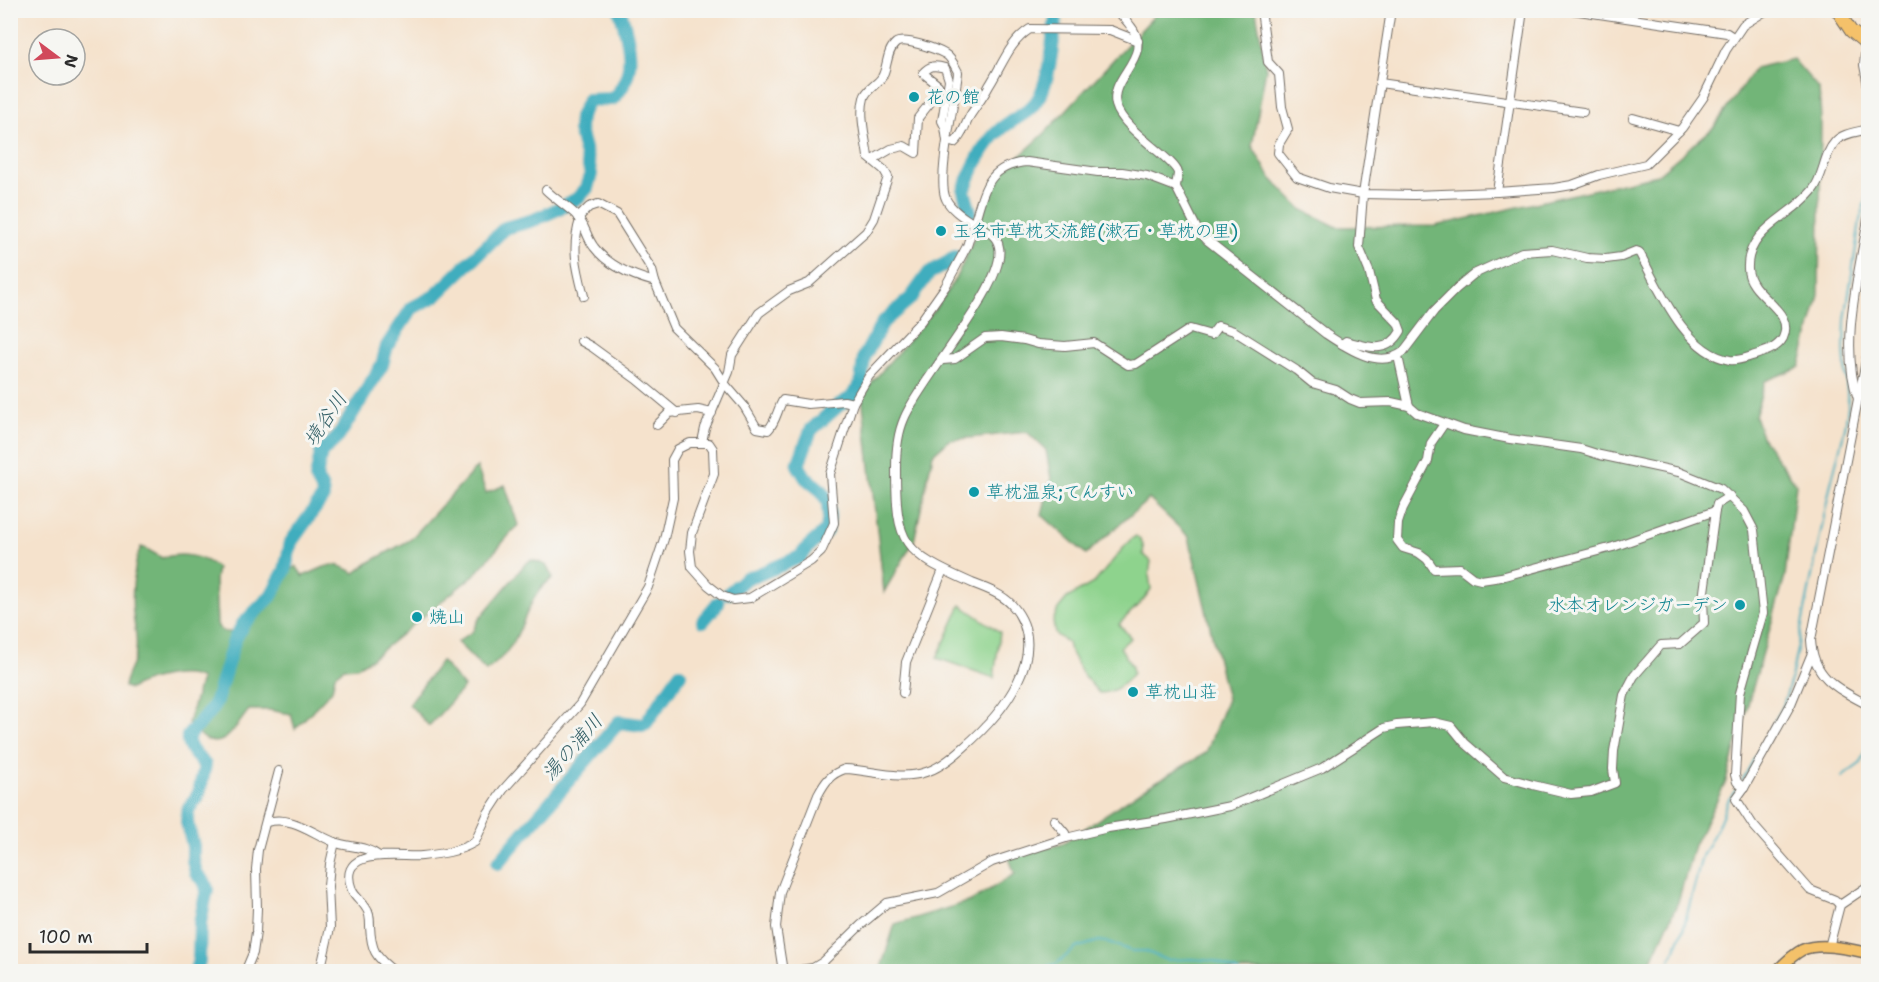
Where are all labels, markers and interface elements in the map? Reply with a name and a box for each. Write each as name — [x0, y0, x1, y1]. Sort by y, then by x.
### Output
north arrow — [27, 27, 87, 87]
text: N — [59, 52, 83, 70]
place label: 花の館 — [926, 85, 980, 109]
marker: 花の館 — [907, 90, 921, 104]
place label: 玉名市草枕交流館(漱石・草枕の里) — [953, 219, 1238, 243]
marker: 玉名市草枕交流館(漱石・草枕の里) — [934, 224, 948, 238]
water label: 境谷川 — [297, 387, 353, 451]
place label: 草枕温泉;てんすい — [986, 480, 1134, 504]
marker: 草枕温泉;てんすい — [967, 485, 981, 499]
place label: 水本オレンジガーデン — [1548, 593, 1728, 617]
marker: 水本オレンジガーデン — [1733, 598, 1747, 612]
place label: 焼山 — [429, 605, 465, 629]
marker: 焼山 — [410, 610, 424, 624]
place label: 草枕山荘 — [1145, 680, 1217, 704]
marker: 草枕山荘 — [1126, 685, 1140, 699]
water label: 湯の浦川 — [536, 708, 608, 786]
scale bar — [30, 916, 147, 954]
text: 100 m — [39, 925, 93, 949]

